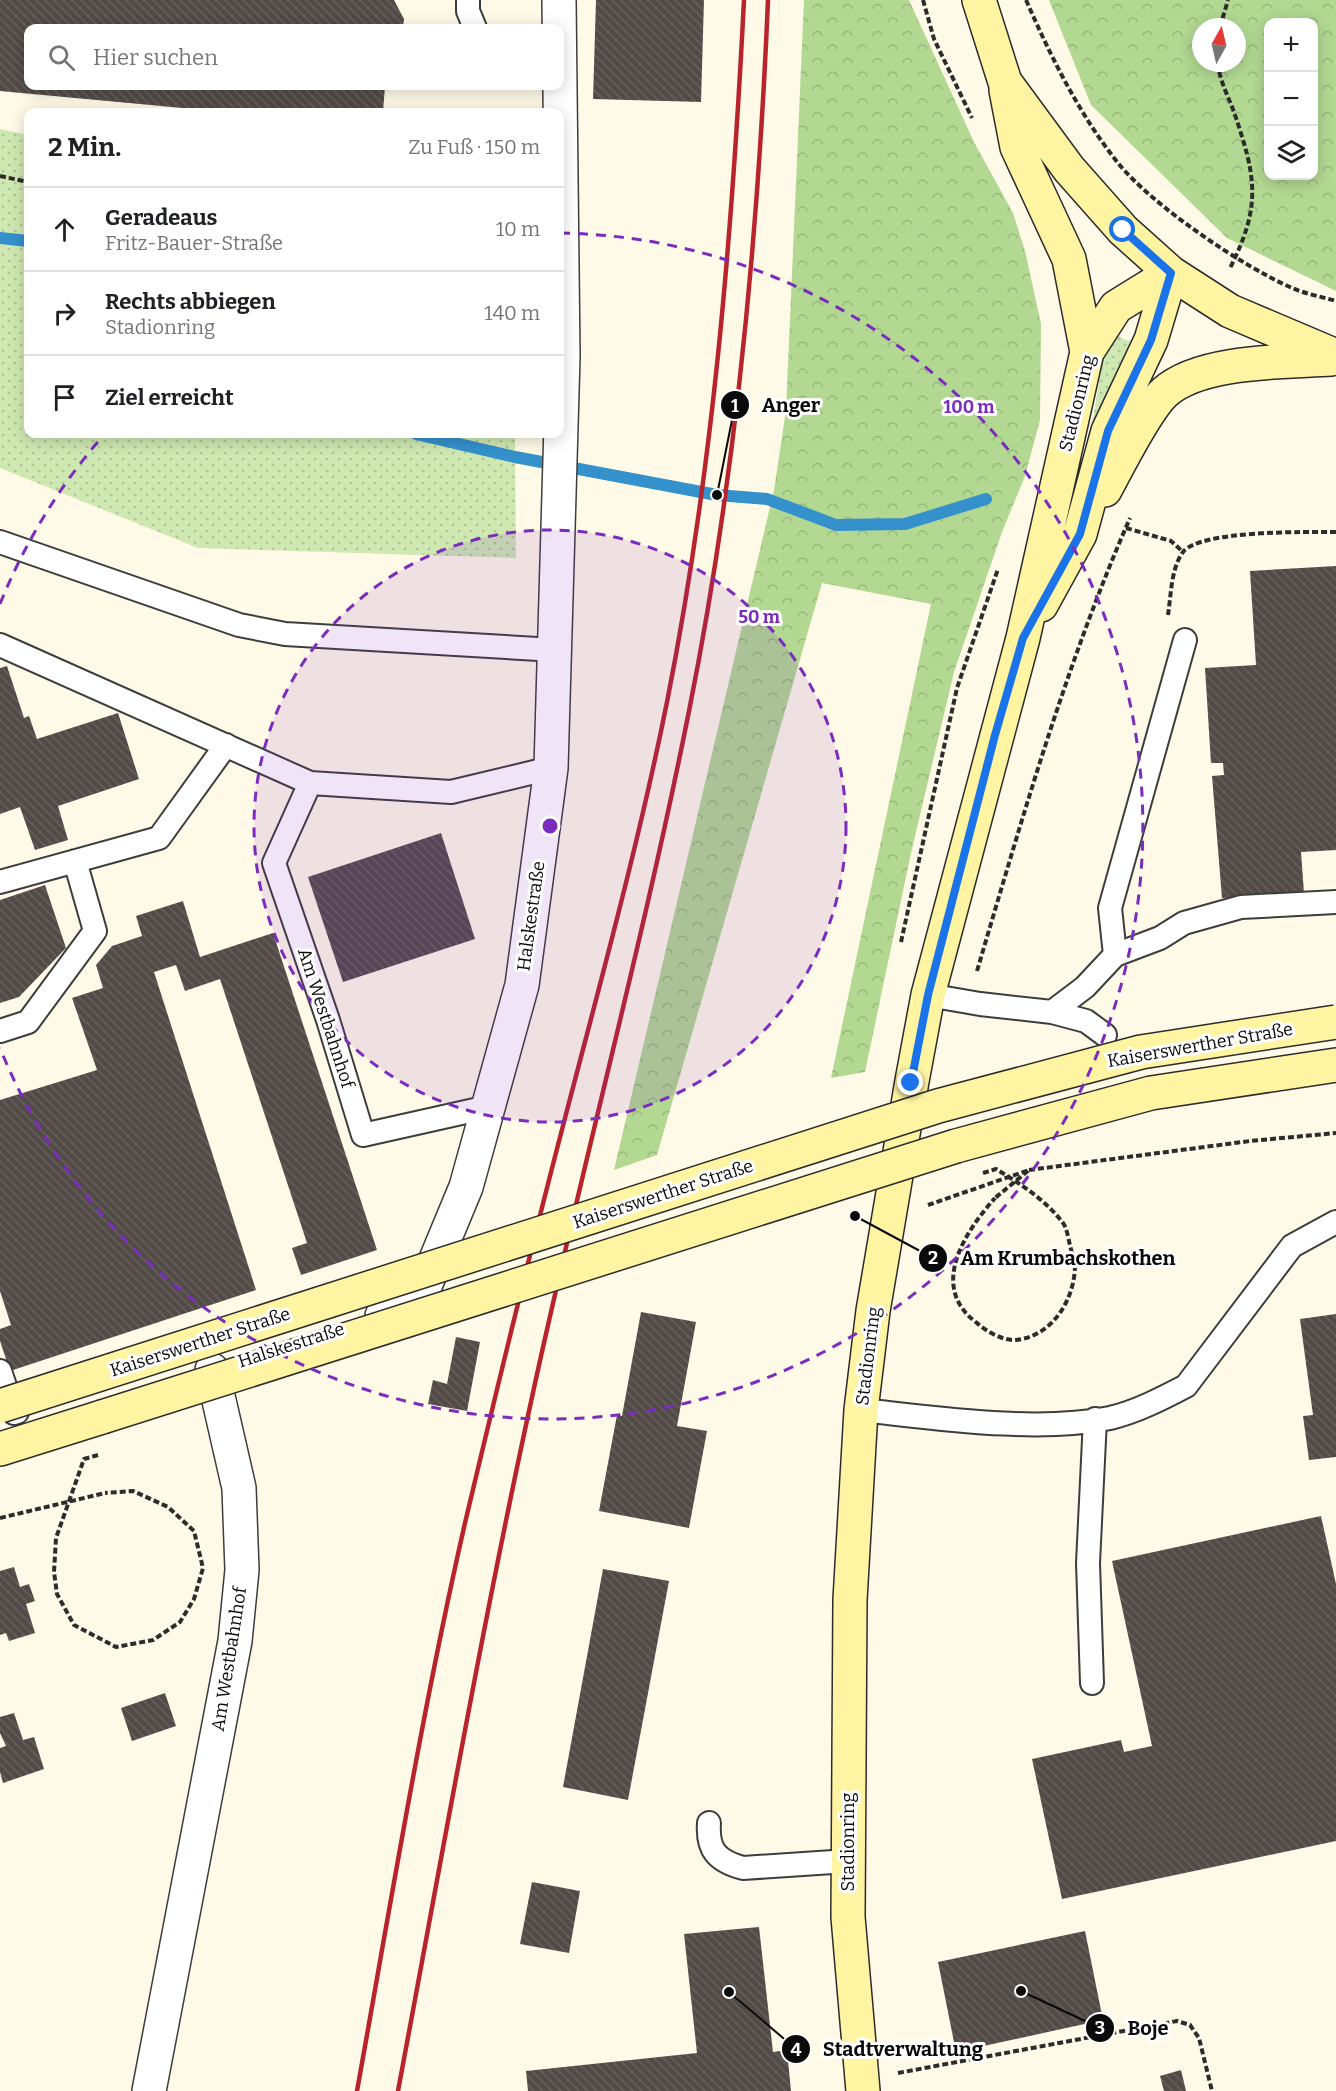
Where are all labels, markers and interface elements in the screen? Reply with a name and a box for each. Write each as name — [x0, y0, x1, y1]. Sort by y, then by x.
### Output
north arrow — [1192, 18, 1246, 72]
map controls — [1264, 18, 1318, 180]
button: + — [1264, 18, 1318, 72]
search box — [24, 24, 564, 90]
icon: search — [45, 41, 78, 74]
text: Hier suchen — [93, 44, 218, 71]
button: − — [1264, 72, 1318, 126]
button: layers — [1264, 126, 1318, 180]
text: 2 Min. — [48, 132, 121, 163]
text: Zu Fuß · 150 m — [408, 135, 540, 159]
text: Geradeaus — [105, 204, 217, 231]
icon: ahead — [48, 213, 81, 246]
route start — [1109, 216, 1135, 242]
text: 10 m — [496, 217, 540, 241]
text: Fritz-Bauer-Straße — [105, 231, 283, 255]
text: Rechts abbiegen — [105, 288, 276, 315]
icon: right — [48, 297, 81, 330]
text: 140 m — [484, 301, 540, 325]
text: Stadionring — [105, 315, 215, 339]
street label: Stadionring — [1054, 352, 1100, 454]
icon: arrive — [48, 381, 81, 414]
text: Ziel erreicht — [105, 384, 234, 411]
callout: Anger — [720, 386, 833, 424]
text: Anger — [762, 393, 821, 417]
text: 1 — [731, 395, 739, 417]
text: 100 m — [943, 396, 995, 418]
text: 50 m — [738, 606, 780, 628]
centre of rings — [540, 816, 560, 836]
street label: Halskestraße — [512, 860, 550, 972]
street label: Am Westbahnhof — [293, 945, 360, 1092]
street label: Kaiserswerther Straße — [1105, 1018, 1295, 1072]
route end — [897, 1069, 923, 1095]
street label: Kaiserswerther Straße — [570, 1154, 756, 1234]
callout: Am Krumbachskothen — [918, 1239, 1187, 1277]
text: Am Krumbachskothen — [961, 1246, 1176, 1270]
text: 2 — [928, 1247, 938, 1269]
street label: Kaiserswerther Straße — [107, 1302, 293, 1382]
street label: Stadionring — [851, 1305, 885, 1407]
street label: Halskestraße — [235, 1317, 347, 1373]
street label: Am Westbahnhof — [207, 1584, 252, 1733]
street label: Stadionring — [837, 1792, 859, 1892]
callout: Boje — [1085, 2009, 1181, 2047]
text: Boje — [1127, 2016, 1169, 2040]
text: 3 — [1095, 2017, 1105, 2039]
callout: Stadtverwaltung — [781, 2030, 996, 2068]
text: Stadtverwaltung — [823, 2037, 984, 2061]
text: 4 — [791, 2039, 802, 2061]

